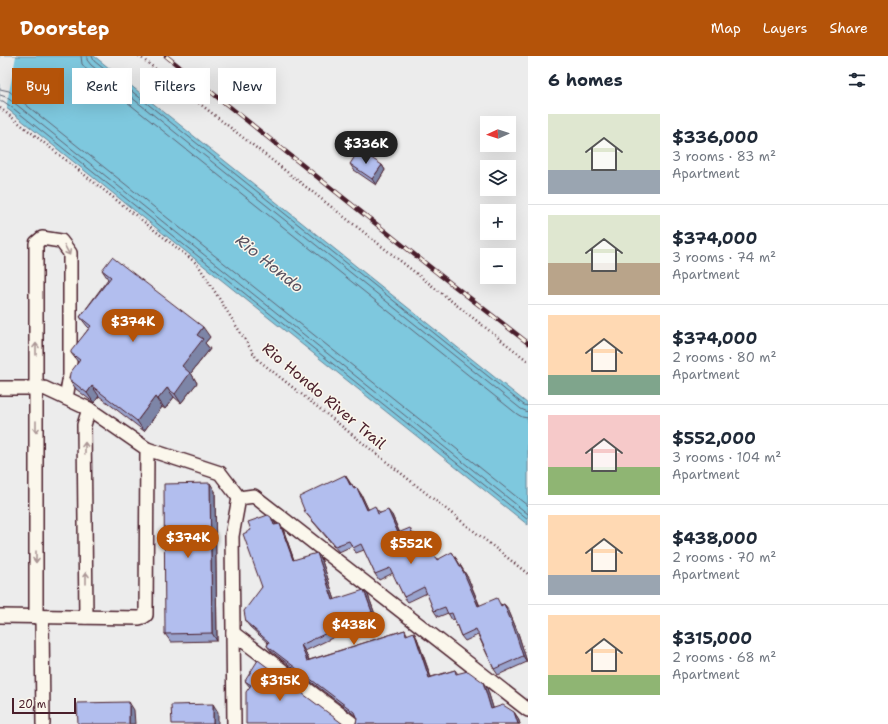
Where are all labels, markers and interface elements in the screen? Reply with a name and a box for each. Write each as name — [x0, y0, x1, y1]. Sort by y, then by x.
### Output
text: Doorstep — [20, 16, 109, 41]
text: Map — [711, 19, 741, 37]
text: Layers — [763, 19, 807, 37]
text: Share — [829, 19, 868, 37]
chip: Buy — [12, 68, 64, 104]
chip: Rent — [72, 68, 132, 104]
chip: Filters — [140, 68, 210, 104]
chip: New — [218, 68, 276, 104]
text: 6 homes — [548, 69, 623, 91]
icon: filters — [846, 69, 868, 91]
north arrow — [480, 116, 516, 152]
map controls — [480, 116, 516, 284]
text: $336,000 — [672, 126, 758, 148]
icon: home — [580, 130, 628, 178]
pin: $336K — [338, 131, 394, 165]
text: $336K — [344, 135, 388, 152]
text: 3 rooms · 83 m² — [672, 148, 776, 165]
button: layers — [480, 160, 516, 196]
text: Apartment — [672, 165, 740, 182]
button: + — [480, 204, 516, 240]
text: $374,000 — [672, 227, 757, 249]
water label: Rio Hondo — [231, 230, 308, 297]
icon: home — [580, 231, 628, 279]
one-way arrow — [64, 244, 71, 256]
button: − — [480, 248, 516, 284]
text: 3 rooms · 74 m² — [672, 249, 776, 266]
text: Apartment — [672, 266, 740, 283]
pin: $374K — [105, 309, 161, 343]
text: $374K — [111, 313, 155, 330]
text: $374,000 — [672, 327, 757, 349]
icon: home — [580, 331, 628, 379]
street label: Rio Hondo River Trail — [258, 338, 390, 454]
one-way arrow — [32, 343, 40, 356]
text: 2 rooms · 80 m² — [672, 349, 776, 366]
text: Apartment — [672, 366, 740, 383]
one-way arrow — [32, 420, 40, 433]
text: $552,000 — [672, 427, 756, 449]
icon: home — [580, 431, 628, 479]
one-way arrow — [81, 442, 89, 455]
text: 3 rooms · 104 m² — [672, 449, 781, 466]
text: Apartment — [672, 466, 740, 483]
pin: $374K — [160, 525, 216, 559]
text: $438,000 — [672, 527, 758, 549]
text: $374K — [166, 529, 210, 546]
pin: $552K — [383, 531, 439, 565]
icon: home — [580, 531, 628, 579]
text: $552K — [390, 535, 432, 552]
text: 2 rooms · 70 m² — [672, 549, 776, 566]
one-way arrow — [32, 550, 40, 563]
text: Apartment — [672, 566, 740, 583]
one-way arrow — [82, 572, 90, 585]
pin: $438K — [326, 612, 382, 646]
text: $438K — [332, 616, 376, 633]
text: $315,000 — [672, 627, 752, 649]
icon: home — [580, 631, 628, 679]
text: 2 rooms · 68 m² — [672, 649, 776, 666]
text: Apartment — [672, 666, 740, 683]
pin: $315K — [252, 668, 308, 702]
text: $315K — [260, 672, 300, 689]
scale bar — [12, 696, 76, 715]
text: 20 m — [18, 697, 46, 712]

